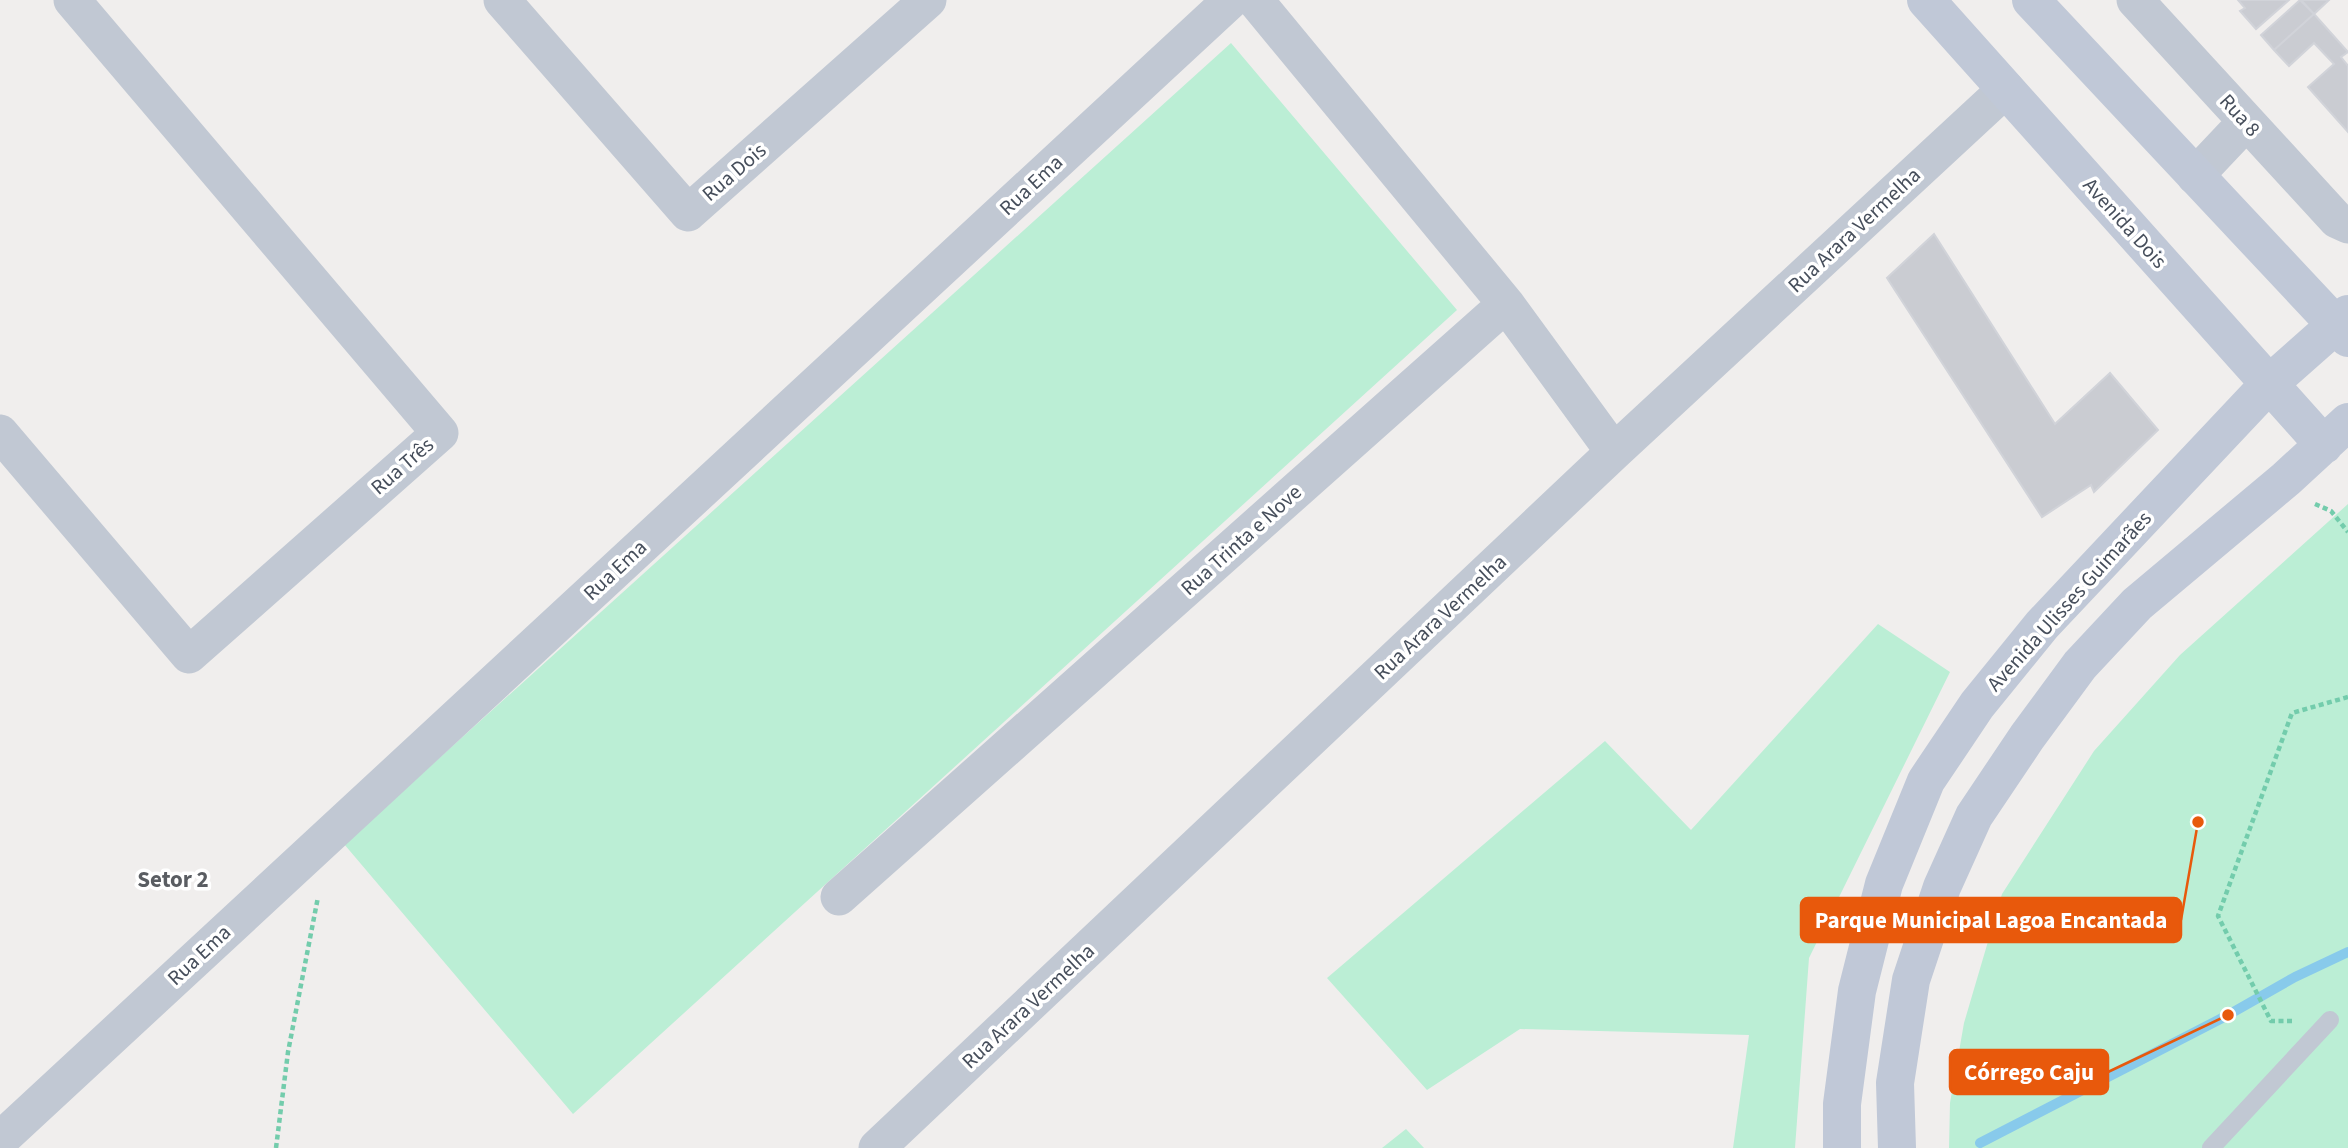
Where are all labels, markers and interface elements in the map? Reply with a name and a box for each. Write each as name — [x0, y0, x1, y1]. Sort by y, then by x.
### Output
street label: Rua 8 — [2213, 87, 2267, 143]
street label: Rua Dois — [695, 135, 773, 208]
street label: Rua Ema — [993, 148, 1069, 222]
street label: Rua Arara Vermelha — [1781, 160, 1927, 300]
street label: Avenida Dois — [2076, 171, 2174, 275]
street label: Rua Três — [364, 430, 440, 502]
street label: Rua Trinta e Nove — [1174, 478, 1308, 602]
street label: Avenida Ulisses Guimarães — [1980, 504, 2158, 698]
street label: Rua Ema — [577, 533, 653, 607]
street label: Rua Arara Vermelha — [1367, 547, 1513, 687]
district label: Setor 2 — [137, 863, 209, 896]
callout: Parque Municipal Lagoa Encantada — [1801, 898, 2181, 942]
text: Parque Municipal Lagoa Encantada — [1815, 904, 2167, 937]
street label: Rua Ema — [161, 918, 237, 992]
street label: Rua Arara Vermelha — [955, 936, 1101, 1076]
callout: Córrego Caju — [1950, 1050, 2108, 1094]
text: Córrego Caju — [1964, 1056, 2094, 1089]

